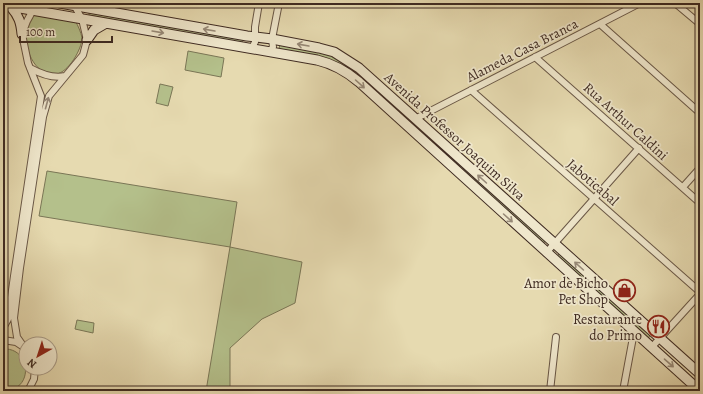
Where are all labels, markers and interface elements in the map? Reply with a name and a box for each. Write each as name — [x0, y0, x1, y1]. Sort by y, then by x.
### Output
street label: Alameda Casa Branca — [462, 14, 582, 87]
scale bar — [20, 18, 112, 44]
text: 100 m — [26, 24, 55, 40]
one-way arrow — [203, 25, 216, 33]
one-way arrow — [151, 28, 164, 36]
one-way arrow — [297, 41, 310, 49]
street label: Avenida Professor Joaquim Silva — [379, 67, 529, 205]
street label: Rua Arthur Caldini — [579, 78, 672, 165]
one-way arrow — [355, 79, 365, 88]
one-way arrow — [44, 97, 51, 110]
street label: Jaboticabal — [563, 155, 623, 210]
one-way arrow — [477, 175, 487, 184]
one-way arrow — [503, 214, 513, 223]
one-way arrow — [574, 261, 584, 271]
place label: Amor de Bicho Pet Shop — [523, 274, 608, 309]
shop icon: Amor de Bicho Pet Shop — [611, 278, 637, 304]
place label: Restaurante do Primo — [573, 310, 642, 345]
restaurant icon: Restaurante do Primo — [645, 314, 671, 340]
north arrow — [18, 336, 58, 376]
text: N — [24, 355, 40, 372]
one-way arrow — [663, 358, 673, 367]

